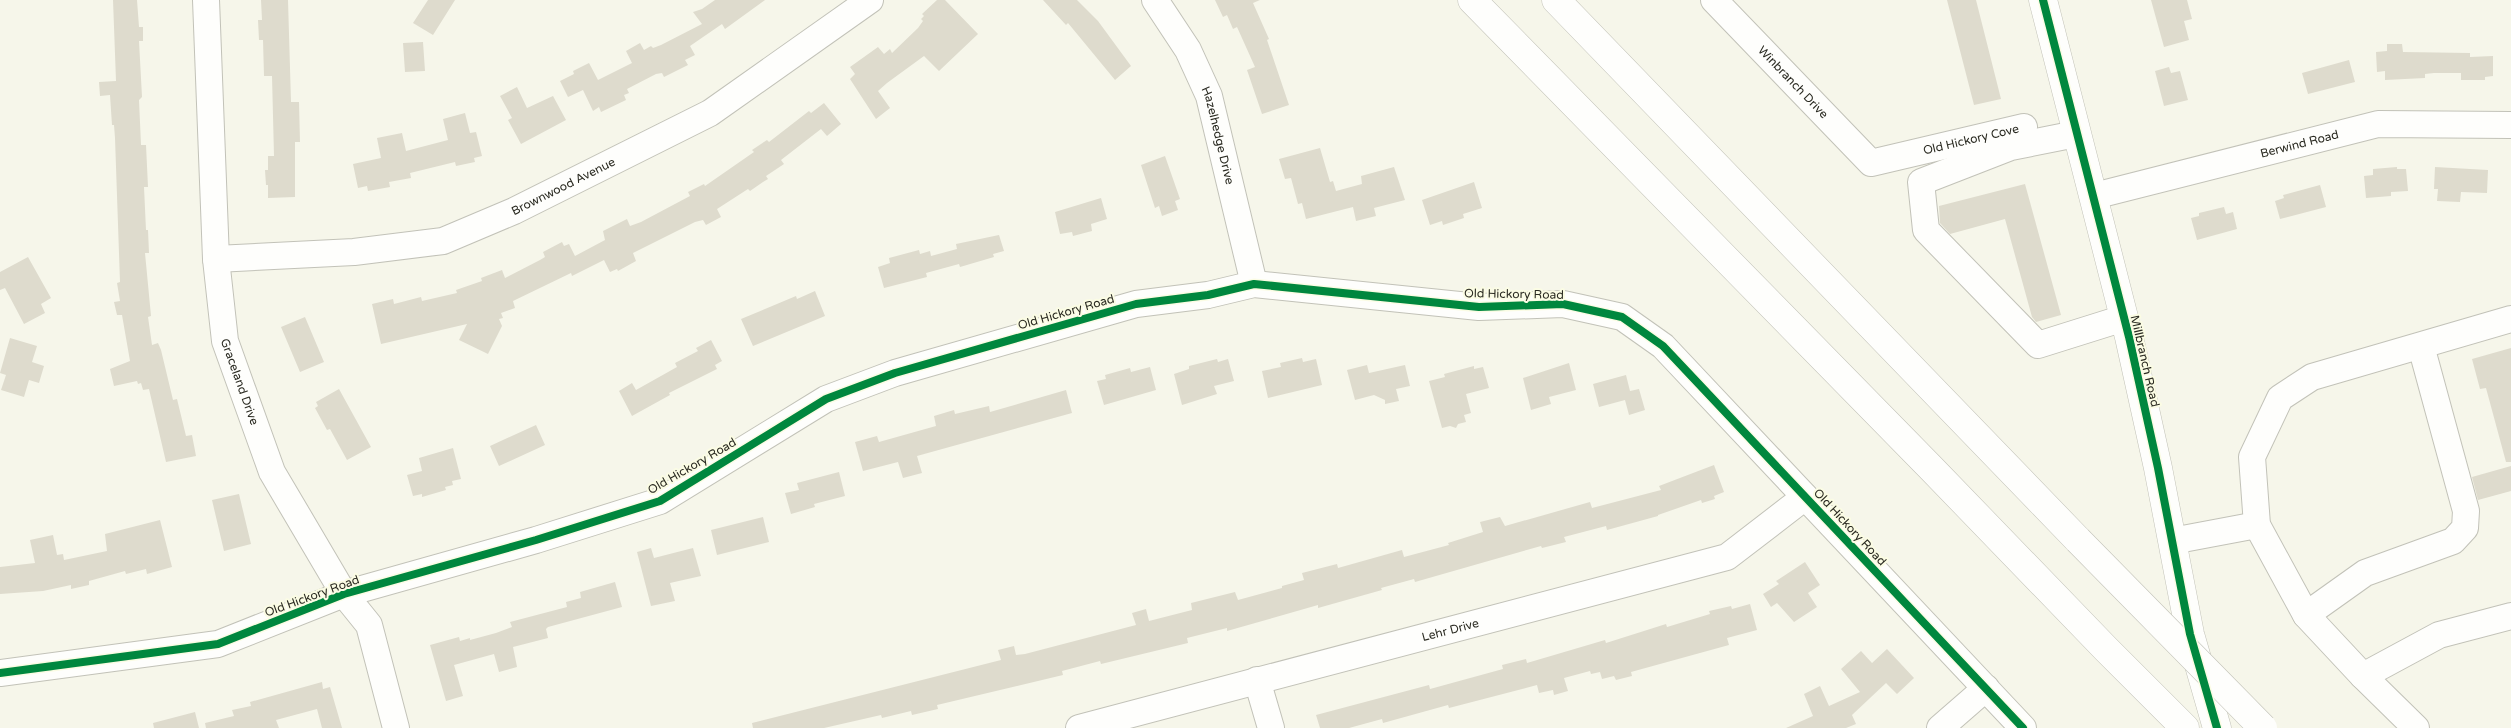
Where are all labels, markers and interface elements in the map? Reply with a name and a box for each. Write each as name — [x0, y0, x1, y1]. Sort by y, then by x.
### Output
street label: Winbranch Drive — [1755, 43, 1831, 121]
street label: Hazelhedge Drive — [1199, 84, 1237, 186]
street label: Old Hickory Cove — [1922, 121, 2020, 158]
street label: Berwind Road — [2259, 127, 2340, 161]
street label: Brownwood Avenue — [509, 154, 618, 218]
street label: Old Hickory Road — [1464, 286, 1564, 302]
street label: Old Hickory Road — [1016, 292, 1116, 332]
street label: Millbranch Road — [2128, 314, 2162, 408]
street label: Graceland Drive — [218, 337, 262, 427]
street label: Old Hickory Road — [645, 435, 739, 497]
street label: Old Hickory Road — [1811, 486, 1889, 568]
street label: Old Hickory Road — [263, 572, 361, 620]
street label: Lehr Drive — [1420, 616, 1480, 644]

